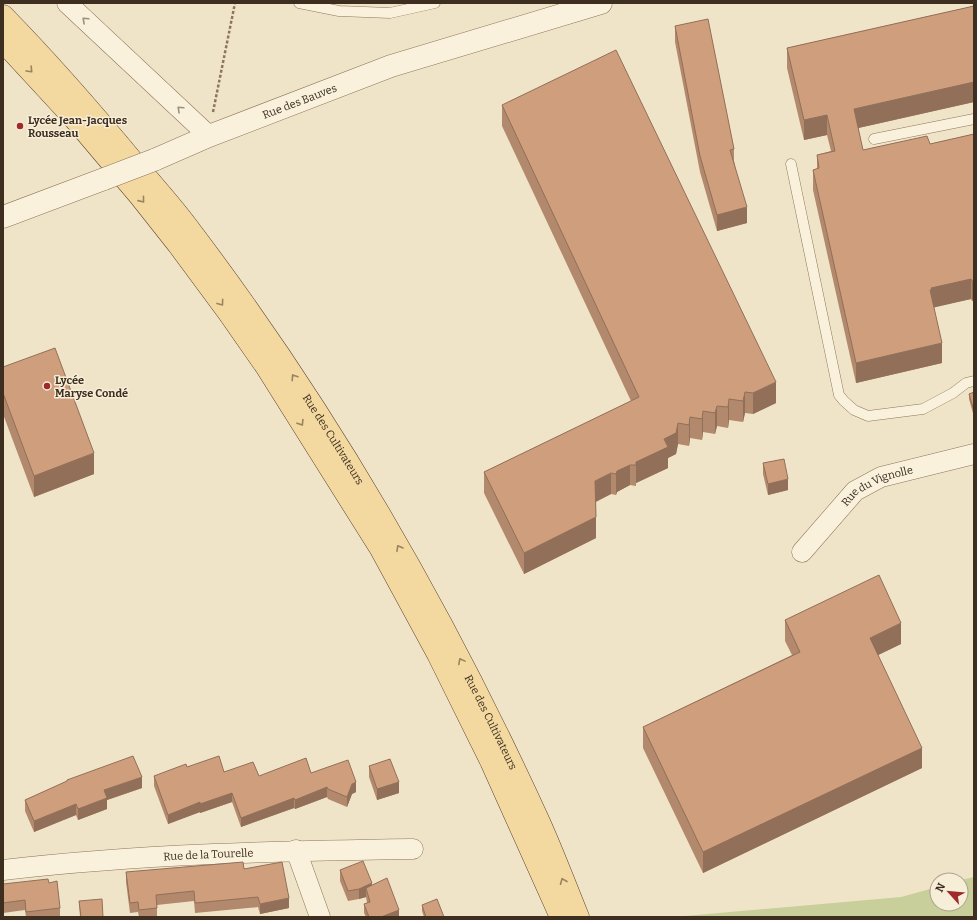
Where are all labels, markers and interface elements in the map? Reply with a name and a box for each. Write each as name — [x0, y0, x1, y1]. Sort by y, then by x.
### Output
one-way arrow — [82, 18, 90, 25]
one-way arrow — [25, 65, 32, 73]
street label: Rue des Bauves — [261, 81, 339, 122]
one-way arrow — [177, 106, 185, 114]
place label: Lycée Jean-Jacques Rousseau — [28, 114, 128, 140]
marker: Lycée Jean-Jacques Rousseau — [15, 121, 25, 131]
one-way arrow — [138, 195, 145, 202]
one-way arrow — [217, 298, 224, 305]
place label: Lycée Maryse Condé — [55, 374, 128, 400]
one-way arrow — [291, 374, 298, 381]
marker: Lycée Maryse Condé — [42, 381, 52, 391]
street label: Rue des Cultivateurs — [300, 392, 366, 487]
one-way arrow — [297, 418, 304, 425]
street label: Rue du Vignolle — [839, 463, 914, 509]
one-way arrow — [396, 545, 403, 552]
one-way arrow — [459, 658, 466, 666]
street label: Rue des Cultivateurs — [462, 673, 520, 772]
street label: Rue de la Tourelle — [163, 846, 254, 863]
north arrow — [929, 872, 969, 912]
one-way arrow — [560, 877, 568, 885]
text: N — [933, 881, 948, 894]

